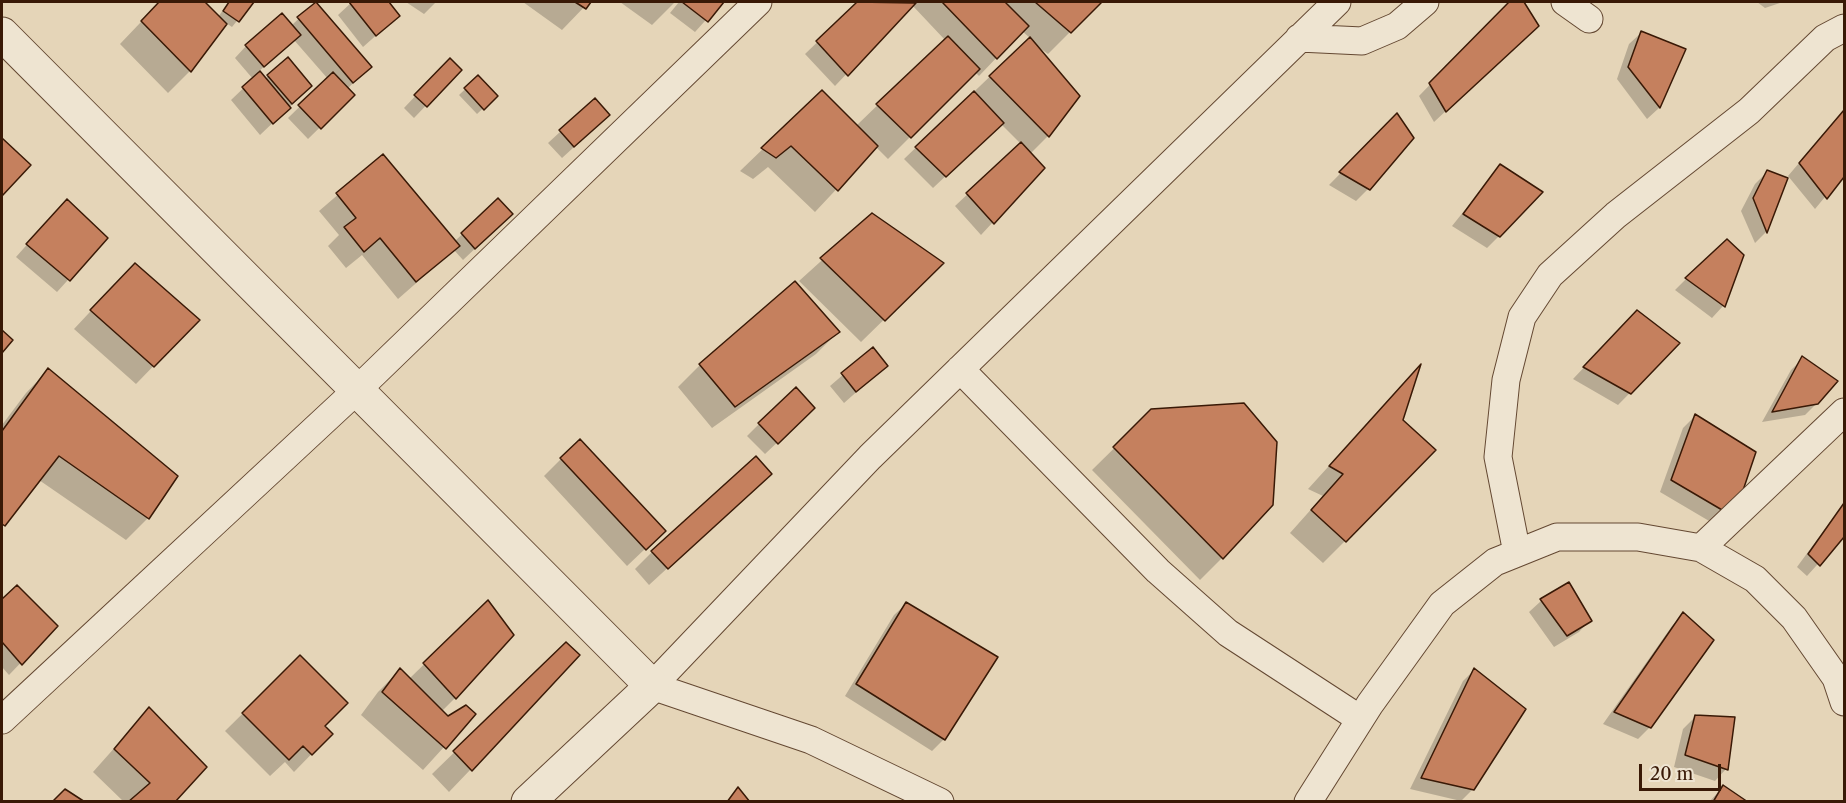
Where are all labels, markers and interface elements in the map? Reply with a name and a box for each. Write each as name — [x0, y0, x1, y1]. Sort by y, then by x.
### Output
scale bar — [1642, 752, 1724, 790]
text: 20 m — [1650, 763, 1693, 785]

